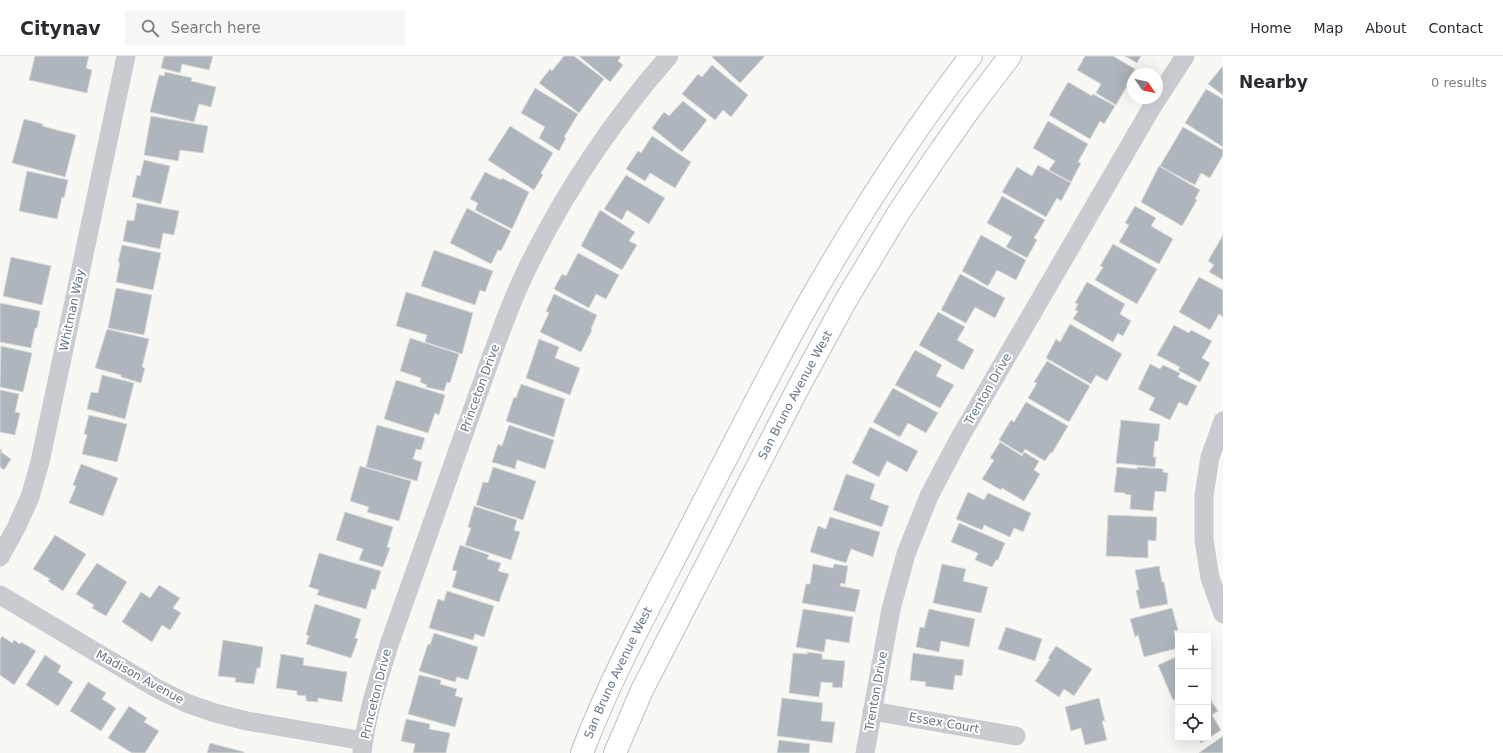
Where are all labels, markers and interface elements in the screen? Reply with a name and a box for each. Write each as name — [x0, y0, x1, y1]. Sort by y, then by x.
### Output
search box — [125, 10, 405, 46]
text: Citynav — [20, 17, 101, 39]
icon: search — [139, 17, 161, 39]
text: Search here — [171, 19, 261, 37]
text: Home — [1250, 20, 1292, 36]
text: Map — [1314, 20, 1343, 36]
text: About — [1365, 20, 1407, 36]
text: Contact — [1429, 20, 1483, 36]
north arrow — [1127, 68, 1163, 104]
text: Nearby — [1239, 72, 1308, 92]
text: 0 results — [1431, 75, 1487, 90]
street label: Whitman Way — [56, 268, 88, 352]
street label: San Bruno Avenue West — [755, 328, 835, 462]
street label: Princeton Drive — [458, 342, 502, 434]
street label: Trenton Drive — [961, 351, 1014, 428]
street label: San Bruno Avenue West — [581, 604, 655, 741]
map controls — [1175, 633, 1211, 741]
button: + — [1175, 633, 1211, 669]
street label: Madison Avenue — [94, 647, 186, 707]
street label: Princeton Drive — [358, 648, 394, 740]
street label: Trenton Drive — [862, 650, 890, 733]
button: − — [1175, 669, 1211, 705]
button: locate — [1175, 705, 1211, 741]
street label: Essex Court — [908, 710, 981, 736]

